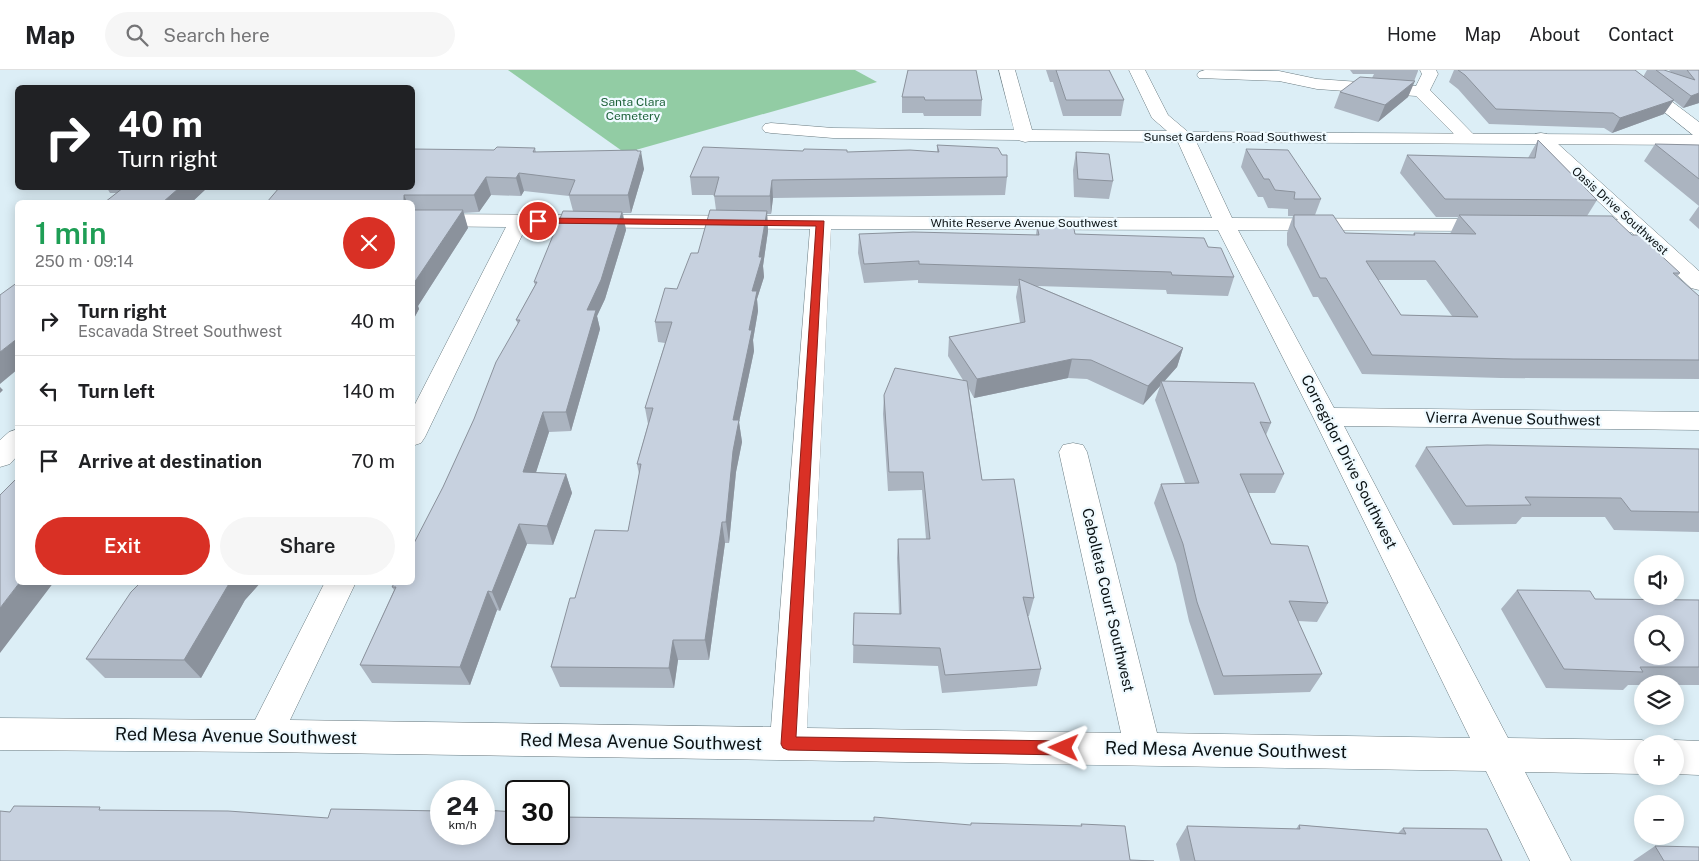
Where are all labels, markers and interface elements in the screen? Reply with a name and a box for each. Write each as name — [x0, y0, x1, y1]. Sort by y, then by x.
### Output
search box — [105, 12, 455, 57]
text: Map — [25, 21, 75, 49]
icon: search — [123, 21, 151, 49]
text: Search here — [163, 24, 270, 46]
text: Home — [1387, 24, 1437, 45]
text: Map — [1465, 24, 1501, 45]
text: About — [1529, 24, 1580, 45]
text: Contact — [1608, 24, 1674, 45]
park label: Santa Clara Cemetery — [600, 95, 666, 123]
text: 40 m — [118, 104, 203, 145]
icon: right — [35, 105, 100, 170]
street label: Sunset Gardens Road Southwest — [1143, 130, 1327, 144]
text: Turn right — [118, 146, 218, 172]
street label: Oasis Drive Southwest — [1569, 164, 1671, 258]
pin — [517, 200, 559, 242]
icon: arrive — [524, 207, 552, 235]
text: 1 min — [35, 215, 106, 251]
street label: White Reserve Avenue Southwest — [930, 216, 1118, 230]
button: close — [343, 217, 395, 269]
text: 250 m · 09:14 — [35, 252, 134, 271]
text: Turn right — [78, 300, 167, 322]
icon: right — [35, 307, 63, 335]
text: 40 m — [350, 310, 395, 332]
text: Escavada Street Southwest — [78, 322, 282, 341]
street label: Corregidor Drive Southwest — [1298, 372, 1401, 552]
icon: left — [35, 377, 63, 405]
text: Turn left — [78, 380, 155, 402]
text: 140 m — [343, 380, 395, 402]
street label: Vierra Avenue Southwest — [1425, 408, 1601, 429]
icon: arrive — [35, 447, 63, 475]
text: Arrive at destination — [78, 450, 262, 472]
text: 70 m — [351, 450, 395, 472]
street label: Cebolleta Court Southwest — [1079, 506, 1138, 694]
button: Exit — [35, 517, 210, 575]
button: Share — [220, 517, 395, 575]
map controls — [1634, 555, 1684, 845]
button: sound — [1634, 555, 1684, 605]
button: search — [1634, 615, 1684, 665]
button: layers — [1634, 675, 1684, 725]
position arrow — [1037, 721, 1089, 773]
street label: Red Mesa Avenue Southwest — [115, 723, 357, 748]
street label: Red Mesa Avenue Southwest — [520, 729, 762, 754]
button: + — [1634, 735, 1684, 785]
street label: Red Mesa Avenue Southwest — [1105, 737, 1347, 762]
speed limit sign: 30 — [505, 780, 570, 845]
text: 24 — [446, 791, 479, 821]
button: − — [1634, 795, 1684, 845]
text: km/h — [448, 818, 477, 832]

